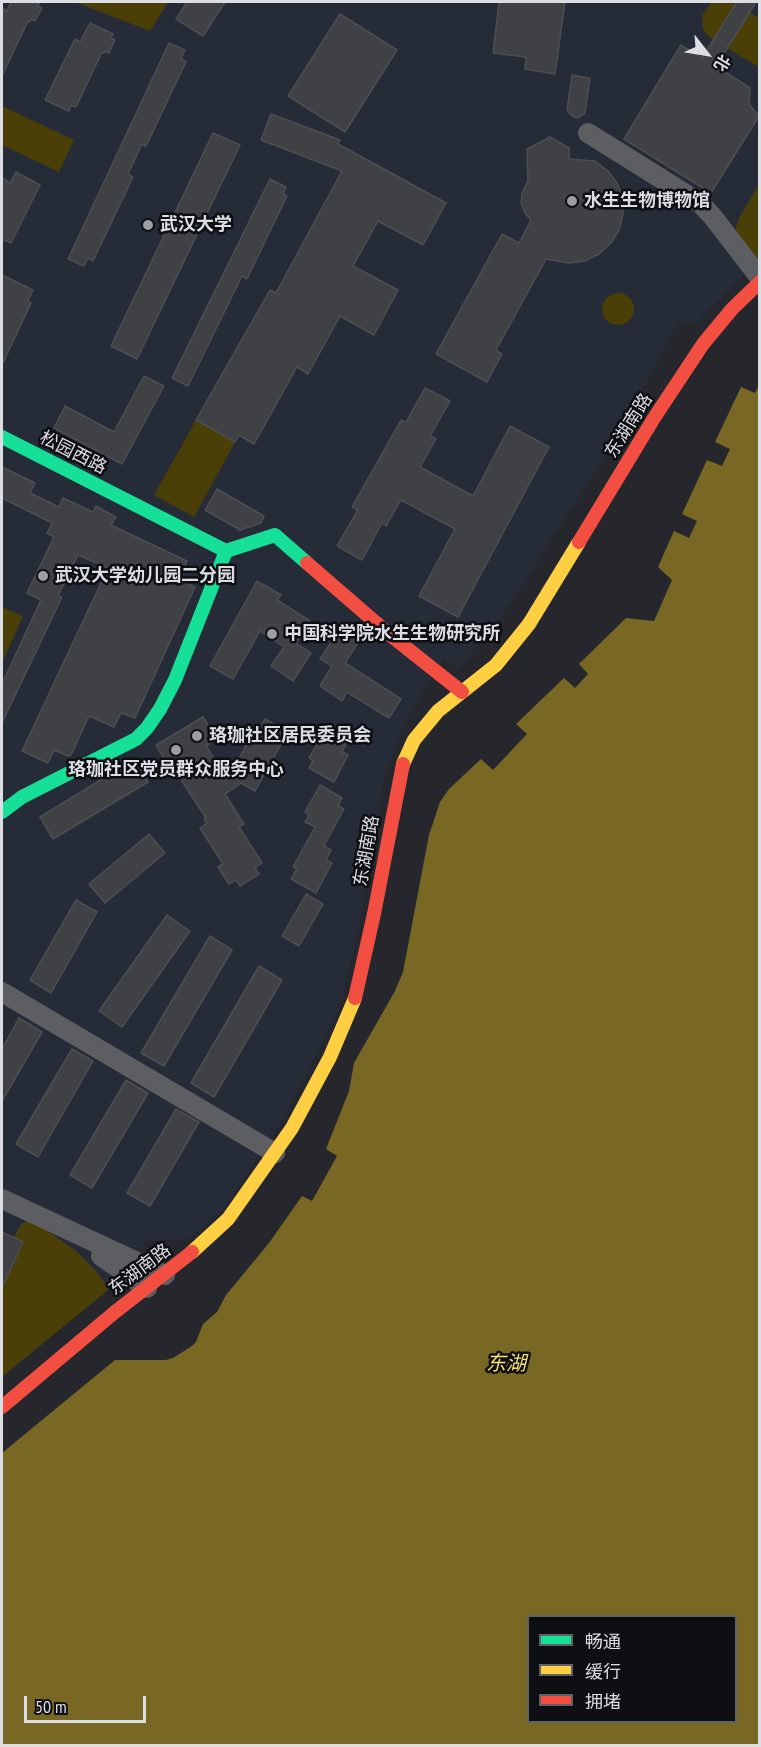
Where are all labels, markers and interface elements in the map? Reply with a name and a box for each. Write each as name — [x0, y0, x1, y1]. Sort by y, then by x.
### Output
north arrow — [677, 24, 737, 84]
text: 北 — [710, 51, 735, 75]
place label: 水生生物博物馆 — [584, 190, 710, 212]
marker: 水生生物博物馆 — [565, 194, 579, 208]
place label: 武汉大学 — [160, 214, 232, 236]
marker: 武汉大学 — [141, 218, 155, 232]
street label: 东湖南路 — [601, 390, 657, 462]
street label: 松园西路 — [36, 427, 110, 479]
place label: 武汉大学幼儿园二分园 — [55, 565, 235, 587]
marker: 武汉大学幼儿园二分园 — [36, 569, 50, 583]
place label: 中国科学院水生生物研究所 — [284, 623, 500, 645]
marker: 中国科学院水生生物研究所 — [265, 627, 279, 641]
place label: 珞珈社区居民委员会 — [209, 725, 371, 747]
marker: 珞珈社区居民委员会 — [190, 729, 204, 743]
marker: 珞珈社区党员群众服务中心 — [169, 743, 183, 757]
place label: 珞珈社区党员群众服务中心 — [68, 759, 284, 781]
street label: 东湖南路 — [350, 814, 384, 888]
street label: 东湖南路 — [105, 1240, 175, 1300]
water label: 东湖 — [486, 1352, 526, 1376]
legend — [527, 1615, 737, 1723]
text: 畅通 — [585, 1630, 621, 1653]
text: 缓行 — [585, 1660, 621, 1683]
scale bar — [27, 1684, 148, 1722]
text: 拥堵 — [585, 1690, 621, 1713]
text: 50 m — [35, 1695, 67, 1718]

